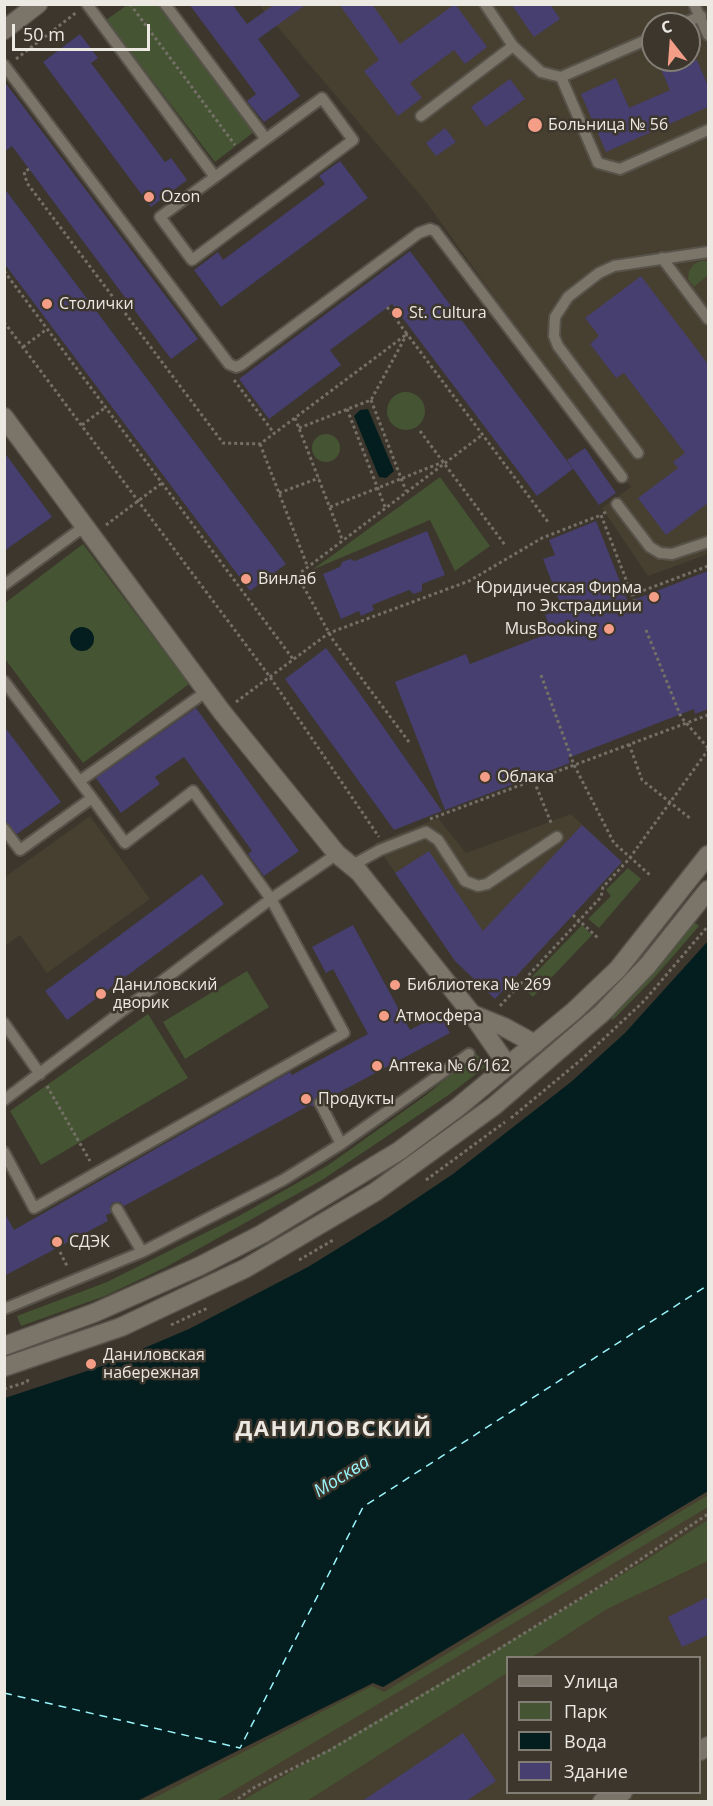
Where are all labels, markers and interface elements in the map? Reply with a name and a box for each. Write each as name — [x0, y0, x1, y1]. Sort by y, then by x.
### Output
scale bar — [15, 12, 153, 50]
north arrow — [641, 12, 701, 72]
text: С — [658, 15, 674, 39]
text: 50 m — [23, 22, 65, 46]
place label: Больница № 56 — [548, 115, 668, 135]
marker: Больница № 56 — [526, 116, 544, 134]
place label: Ozon — [161, 187, 200, 207]
marker: Ozon — [142, 190, 156, 204]
place label: Столички — [59, 294, 134, 314]
marker: Столички — [40, 297, 54, 311]
place label: St. Cultura — [409, 303, 487, 323]
marker: St. Cultura — [390, 306, 404, 320]
place label: Винлаб — [258, 569, 316, 589]
marker: Винлаб — [239, 572, 253, 586]
place label: Юридическая Фирма по Экстрадиции — [476, 578, 642, 616]
marker: Юридическая Фирма по Экстрадиции — [647, 590, 661, 604]
place label: MusBooking — [505, 619, 597, 639]
marker: MusBooking — [602, 622, 616, 636]
place label: Облака — [497, 767, 554, 787]
marker: Облака — [478, 770, 492, 784]
place label: Даниловский дворик — [113, 975, 217, 1013]
place label: Библиотека № 269 — [407, 975, 551, 995]
marker: Библиотека № 269 — [388, 978, 402, 992]
marker: Даниловский дворик — [94, 987, 108, 1001]
place label: Атмосфера — [396, 1006, 482, 1026]
marker: Атмосфера — [377, 1009, 391, 1023]
place label: Аптека № 6/162 — [389, 1056, 510, 1076]
marker: Аптека № 6/162 — [370, 1059, 384, 1073]
place label: Продукты — [318, 1089, 394, 1109]
marker: Продукты — [299, 1092, 313, 1106]
place label: СДЭК — [69, 1232, 110, 1252]
marker: СДЭК — [50, 1235, 64, 1249]
place label: Даниловская набережная — [103, 1345, 205, 1383]
marker: Даниловская набережная — [84, 1357, 98, 1371]
district label: ДАНИЛОВСКИЙ — [235, 1417, 433, 1443]
water label: Москва — [310, 1451, 374, 1503]
legend — [506, 1656, 701, 1794]
text: Улица — [564, 1669, 618, 1693]
text: Парк — [564, 1699, 607, 1723]
text: Вода — [564, 1729, 607, 1753]
text: Здание — [564, 1759, 628, 1783]

